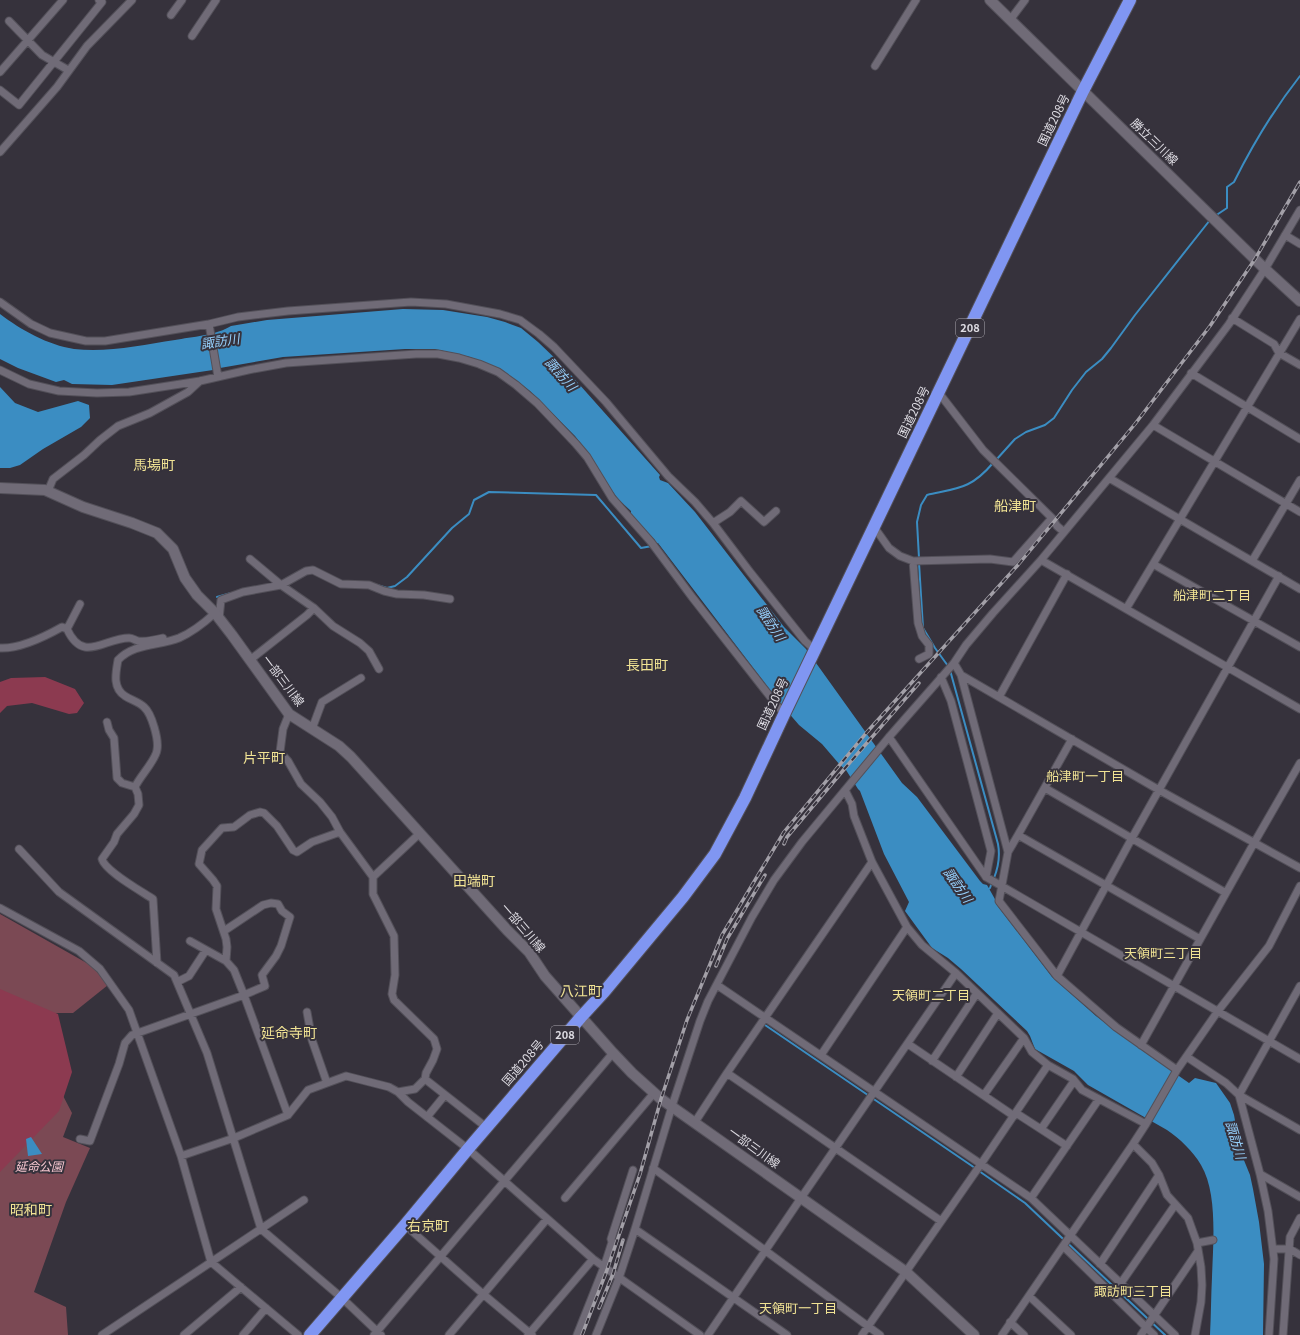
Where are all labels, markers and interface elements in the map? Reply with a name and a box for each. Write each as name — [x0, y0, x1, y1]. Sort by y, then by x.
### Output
street label: 国道208号 — [1033, 90, 1073, 148]
street label: 勝立三川線 — [1128, 114, 1183, 168]
road number: 208 — [956, 319, 984, 337]
water label: 諏訪川 — [199, 328, 243, 353]
water label: 諏訪川 — [541, 353, 583, 396]
street label: 国道208号 — [893, 382, 933, 440]
district label: 馬場町 — [133, 454, 175, 474]
district label: 船津町 — [994, 495, 1036, 515]
district label: 船津町二丁目 — [1173, 585, 1251, 604]
water label: 諏訪川 — [753, 601, 791, 646]
street label: 一部三川線 — [259, 651, 309, 709]
district label: 長田町 — [626, 654, 668, 674]
street label: 国道208号 — [752, 674, 791, 732]
district label: 片平町 — [243, 747, 285, 767]
district label: 船津町一丁目 — [1046, 766, 1124, 785]
water label: 諏訪川 — [939, 863, 979, 908]
district label: 田端町 — [453, 870, 495, 890]
street label: 一部三川線 — [498, 899, 550, 955]
district label: 天領町三丁目 — [1124, 943, 1202, 962]
district label: 八江町 — [560, 980, 602, 1000]
district label: 天領町二丁目 — [892, 985, 970, 1004]
district label: 延命寺町 — [261, 1022, 317, 1042]
road number: 208 — [551, 1026, 579, 1044]
street label: 国道208号 — [497, 1035, 547, 1089]
water label: 諏訪川 — [1222, 1118, 1252, 1163]
street label: 一部三川線 — [726, 1122, 784, 1171]
park label: 延命公園 — [15, 1157, 65, 1174]
district label: 昭和町 — [10, 1199, 52, 1219]
district label: 右京町 — [407, 1215, 449, 1235]
district label: 諏訪町三丁目 — [1094, 1281, 1172, 1300]
district label: 天領町一丁目 — [759, 1298, 837, 1317]

